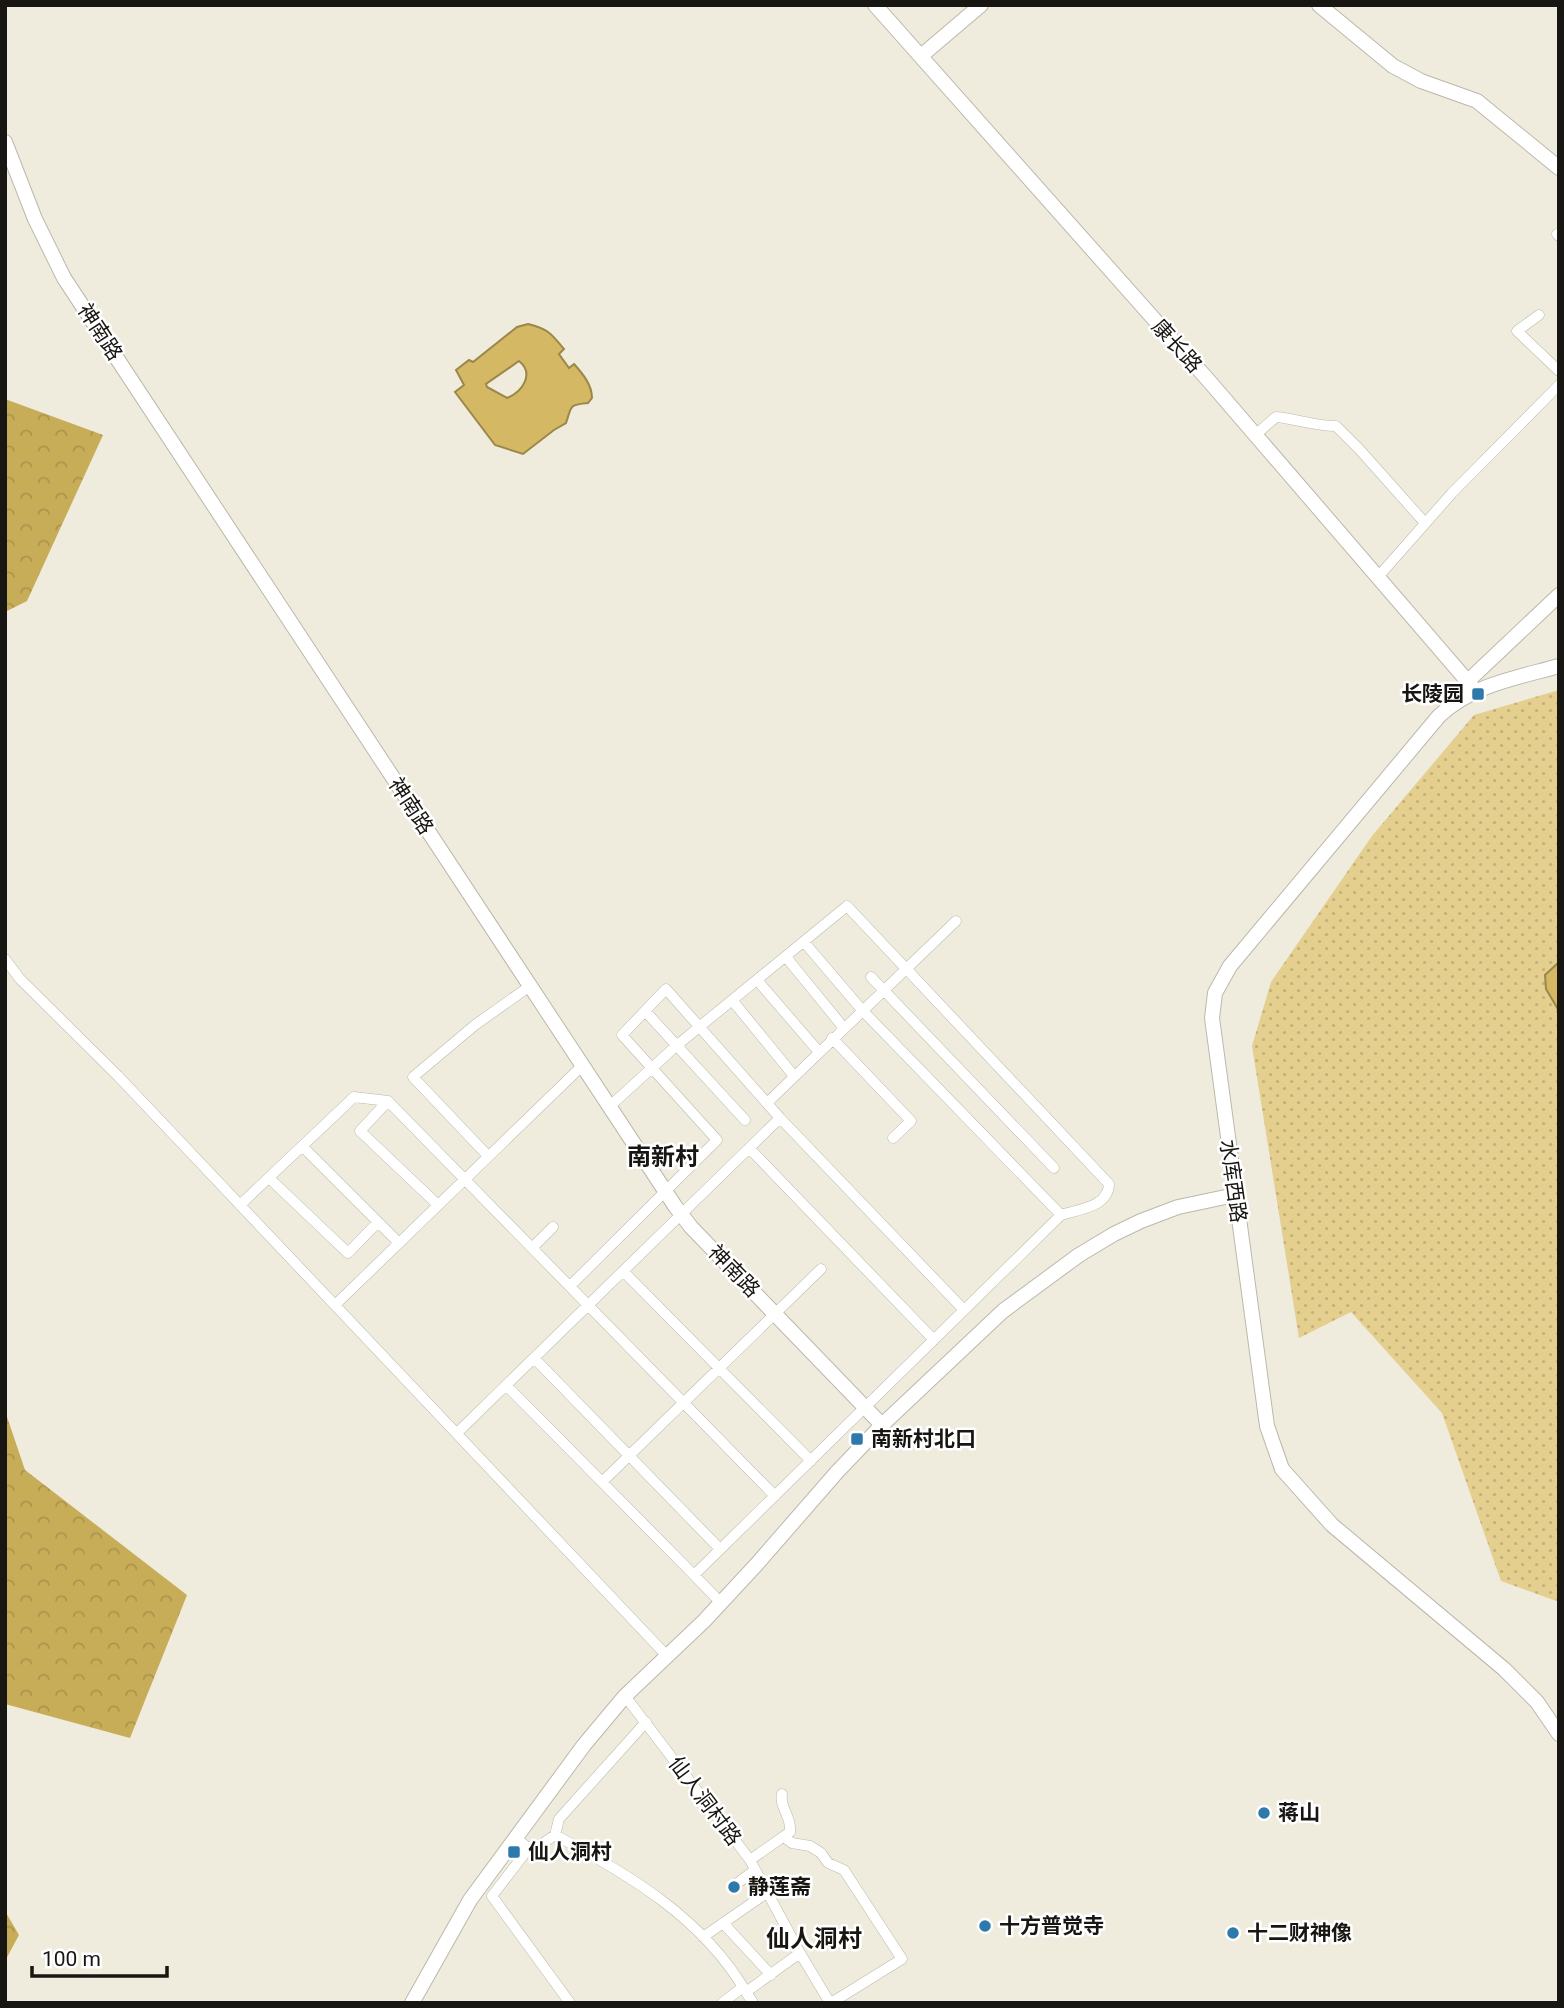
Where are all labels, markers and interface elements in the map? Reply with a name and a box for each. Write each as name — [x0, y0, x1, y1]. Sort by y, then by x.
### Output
street label: 神南路 — [73, 299, 127, 365]
street label: 康长路 — [1147, 315, 1207, 377]
place label: 长陵园 — [1401, 682, 1464, 706]
marker: 长陵园 — [1470, 686, 1486, 702]
street label: 神南路 — [384, 773, 438, 839]
street label: 水库西路 — [1215, 1138, 1251, 1224]
district label: 南新村 — [627, 1143, 699, 1171]
street label: 神南路 — [703, 1240, 765, 1302]
place label: 南新村北口 — [871, 1427, 976, 1451]
marker: 南新村北口 — [849, 1431, 865, 1447]
street label: 仙人洞村路 — [664, 1752, 746, 1850]
place label: 蒋山 — [1278, 1801, 1320, 1825]
marker: 蒋山 — [1256, 1805, 1272, 1821]
place label: 仙人洞村 — [528, 1840, 612, 1864]
marker: 仙人洞村 — [506, 1844, 522, 1860]
place label: 静莲斋 — [748, 1875, 811, 1899]
marker: 静莲斋 — [726, 1879, 742, 1895]
place label: 十方普觉寺 — [999, 1914, 1104, 1938]
marker: 十方普觉寺 — [977, 1918, 993, 1934]
place label: 十二财神像 — [1247, 1921, 1352, 1945]
district label: 仙人洞村 — [766, 1925, 862, 1953]
marker: 十二财神像 — [1225, 1925, 1241, 1941]
scale bar — [32, 1934, 166, 1978]
text: 100 m — [42, 1947, 101, 1971]

